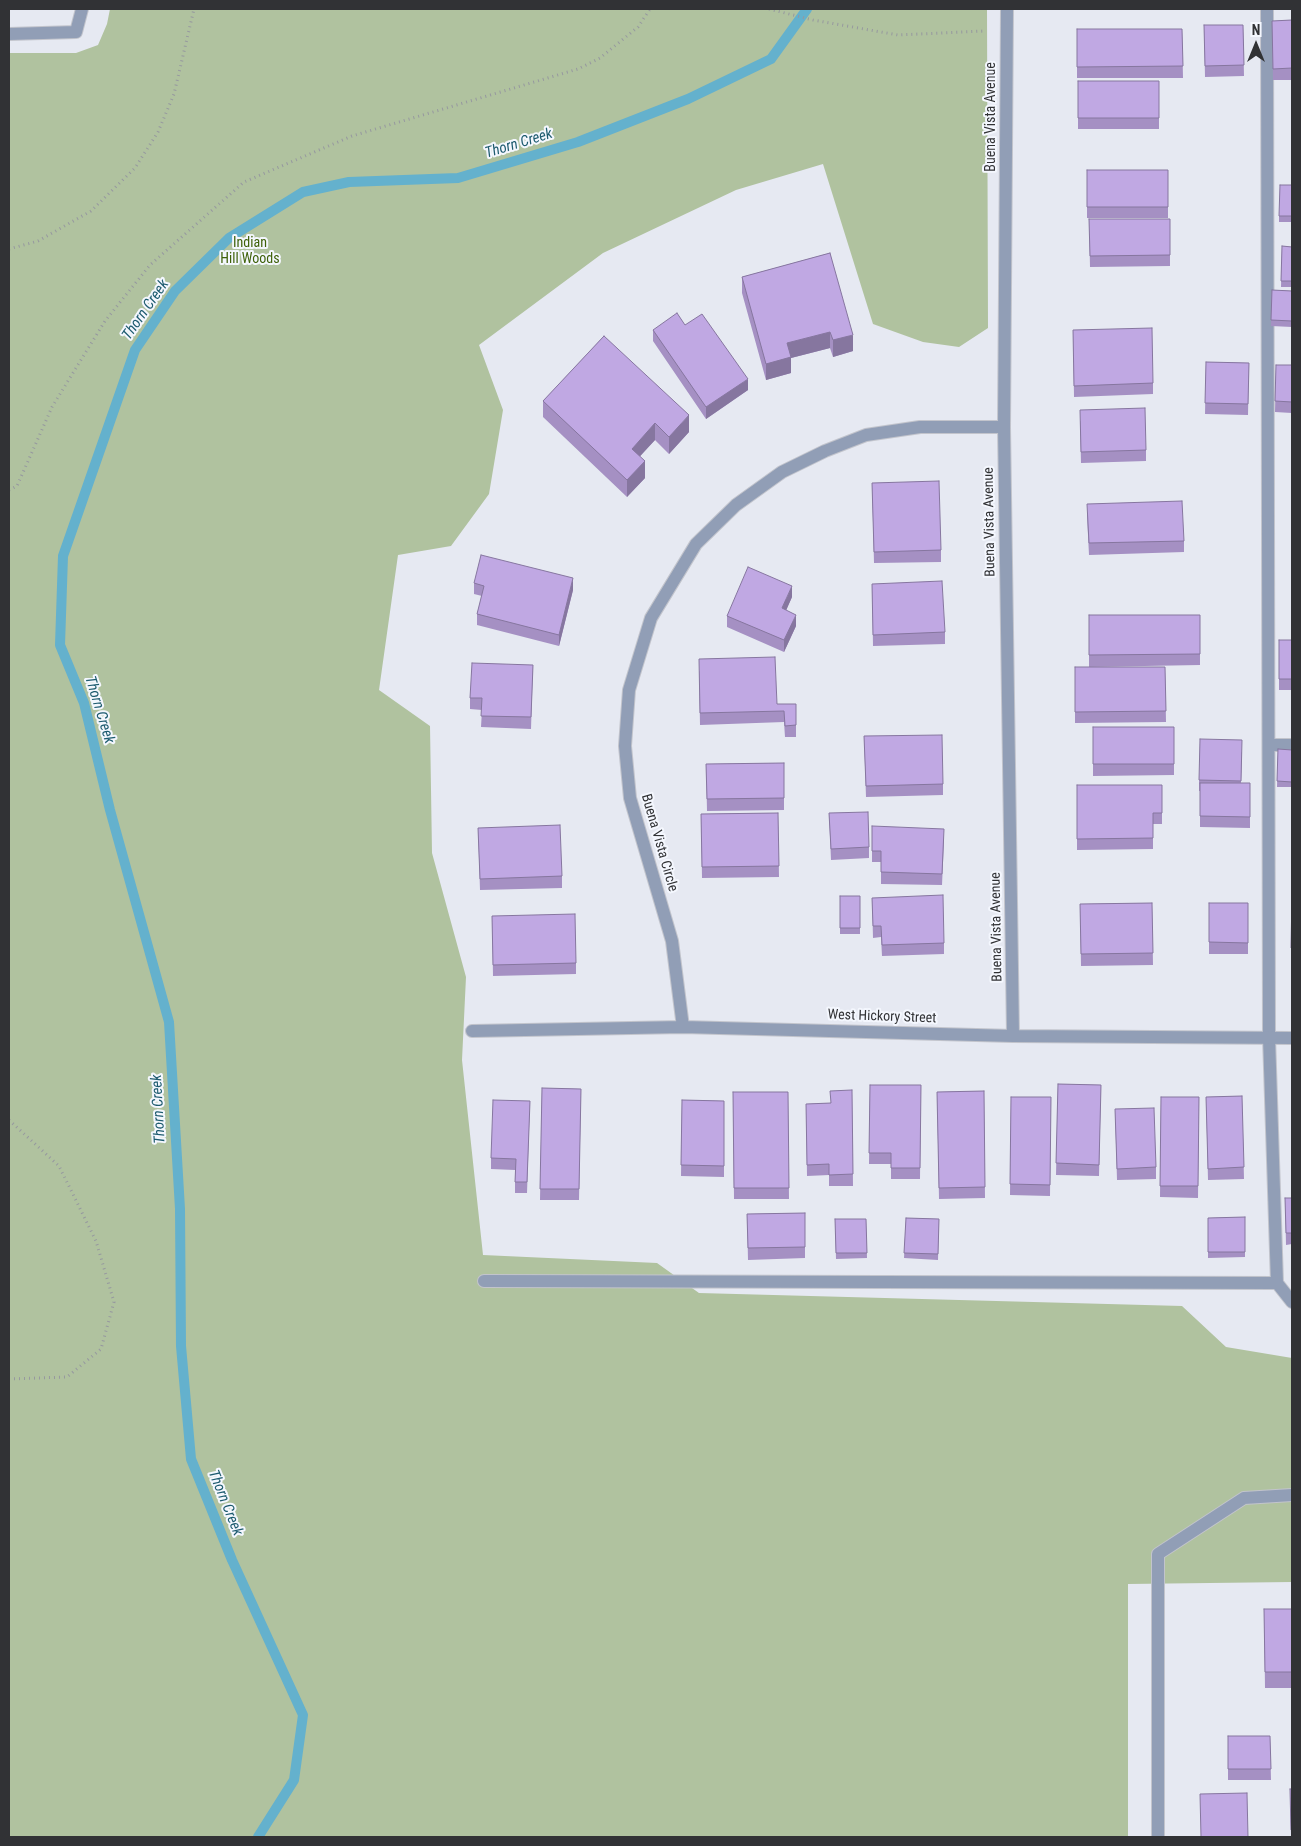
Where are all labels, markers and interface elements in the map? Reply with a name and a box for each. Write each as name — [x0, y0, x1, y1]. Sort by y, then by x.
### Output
north arrow — [1231, 20, 1281, 70]
text: N — [1252, 22, 1260, 38]
street label: Buena Vista Avenue — [983, 62, 999, 172]
water label: Thorn Creek — [483, 125, 555, 163]
park label: Indian Hill Woods — [220, 235, 280, 268]
water label: Thorn Creek — [119, 276, 173, 344]
street label: Buena Vista Avenue — [981, 467, 999, 577]
water label: Thorn Creek — [80, 674, 118, 746]
street label: Buena Vista Circle — [637, 792, 681, 894]
street label: Buena Vista Avenue — [988, 872, 1006, 982]
street label: West Hickory Street — [827, 1007, 937, 1027]
water label: Thorn Creek — [148, 1074, 170, 1144]
water label: Thorn Creek — [204, 1467, 246, 1539]

